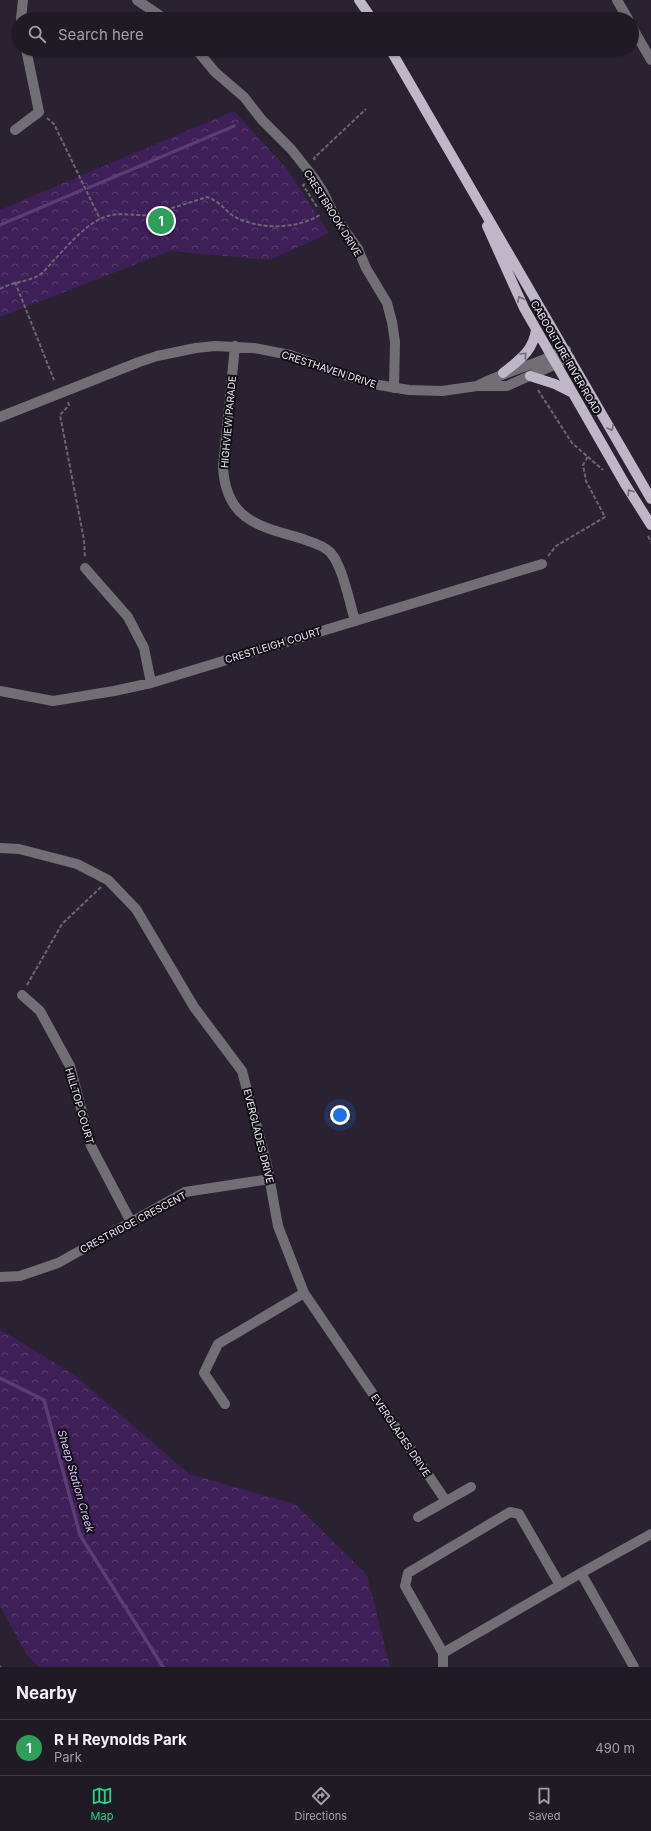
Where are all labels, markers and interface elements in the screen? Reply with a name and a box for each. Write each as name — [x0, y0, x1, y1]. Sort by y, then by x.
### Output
search box — [12, 12, 639, 56]
icon: search — [26, 23, 48, 45]
text: Search here — [58, 25, 144, 44]
street label: CRESTBROOK DRIVE — [301, 168, 365, 258]
pin: 1 — [148, 206, 174, 236]
one-way arrow — [517, 296, 525, 303]
street label: CABOOLTURE RIVER ROAD — [529, 298, 603, 416]
street label: CRESTHAVEN DRIVE — [280, 348, 378, 390]
one-way arrow — [520, 352, 527, 359]
street label: HIGHVIEW PARADE — [218, 375, 238, 469]
one-way arrow — [606, 424, 613, 431]
one-way arrow — [627, 489, 635, 496]
street label: CRESTLEIGH COURT — [223, 625, 323, 665]
street label: HILLTOP COURT — [63, 1066, 97, 1146]
street label: EVERGLADES DRIVE — [241, 1087, 277, 1185]
your location — [330, 1105, 350, 1125]
street label: CRESTRIDGE CRESCENT — [78, 1189, 188, 1255]
street label: EVERGLADES DRIVE — [369, 1391, 433, 1479]
water label: Sheep Station Creek — [55, 1428, 98, 1535]
text: Nearby — [16, 1683, 77, 1703]
text: R H Reynolds Park — [54, 1730, 187, 1749]
text: 1 — [26, 1740, 32, 1756]
text: 490 m — [595, 1740, 635, 1756]
text: Park — [54, 1749, 82, 1765]
tab: Map — [91, 1785, 113, 1823]
tab: Directions — [295, 1785, 347, 1823]
tab: Saved — [528, 1785, 560, 1823]

